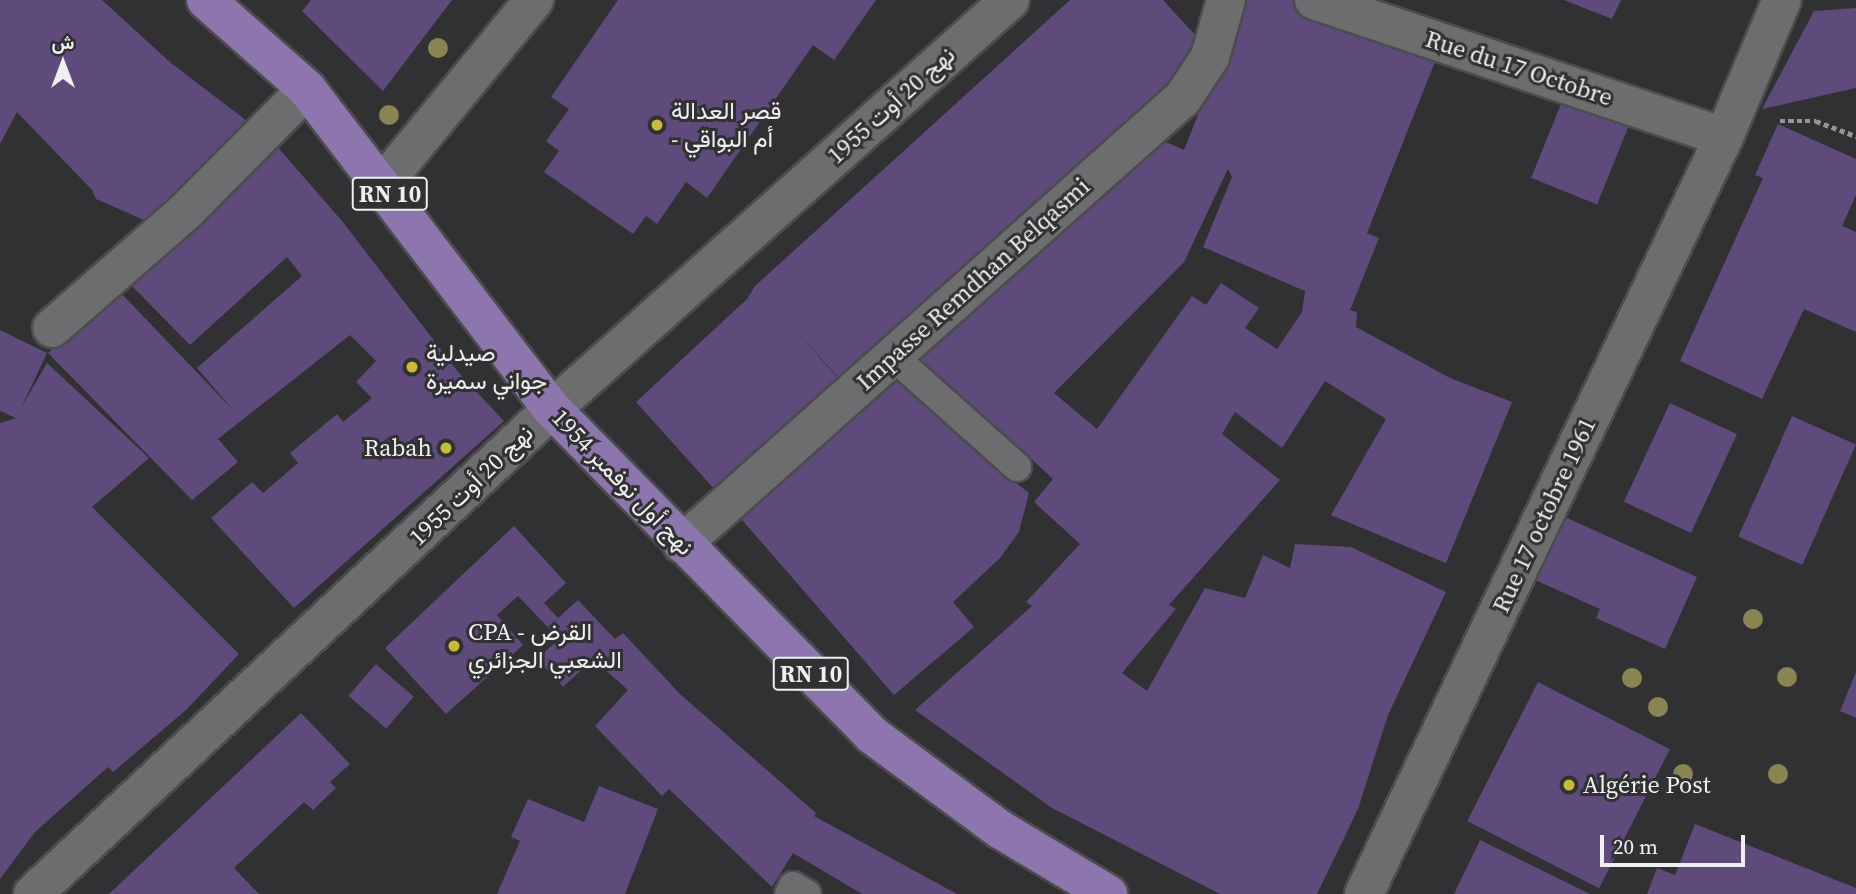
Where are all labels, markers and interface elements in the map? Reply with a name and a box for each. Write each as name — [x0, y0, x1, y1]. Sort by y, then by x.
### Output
street label: Rue du 17 Octobre — [1422, 24, 1616, 112]
north arrow — [28, 28, 98, 98]
text: ش — [52, 29, 74, 55]
street label: نهج 20 أوت 1955 — [821, 40, 961, 170]
place label: قصر العدالة - أم البواقي — [671, 97, 781, 153]
marker: قصر العدالة - أم البواقي — [649, 117, 665, 133]
street label: Impasse Remdhan Belqasmi — [851, 172, 1095, 396]
road number: RN 10 — [352, 174, 428, 214]
place label: صيدلية جواني سميرة — [426, 339, 547, 395]
marker: صيدلية جواني سميرة — [404, 359, 420, 375]
street label: نهج أول نوفمبر 1954 — [546, 403, 700, 561]
street label: Rue 17 octobre 1961 — [1486, 413, 1602, 617]
street label: نهج 20 أوت 1955 — [403, 419, 539, 551]
place label: Rabah — [364, 434, 432, 462]
marker: Rabah — [438, 440, 454, 456]
place label: CPA - القرض الشعبي الجزائري — [468, 618, 622, 674]
marker: CPA - القرض الشعبي الجزائري — [446, 638, 462, 654]
road number: RN 10 — [772, 654, 850, 694]
place label: Algérie Post — [1583, 771, 1710, 799]
marker: Algérie Post — [1561, 777, 1577, 793]
scale bar — [1604, 820, 1749, 864]
text: 20 m — [1613, 832, 1658, 861]

